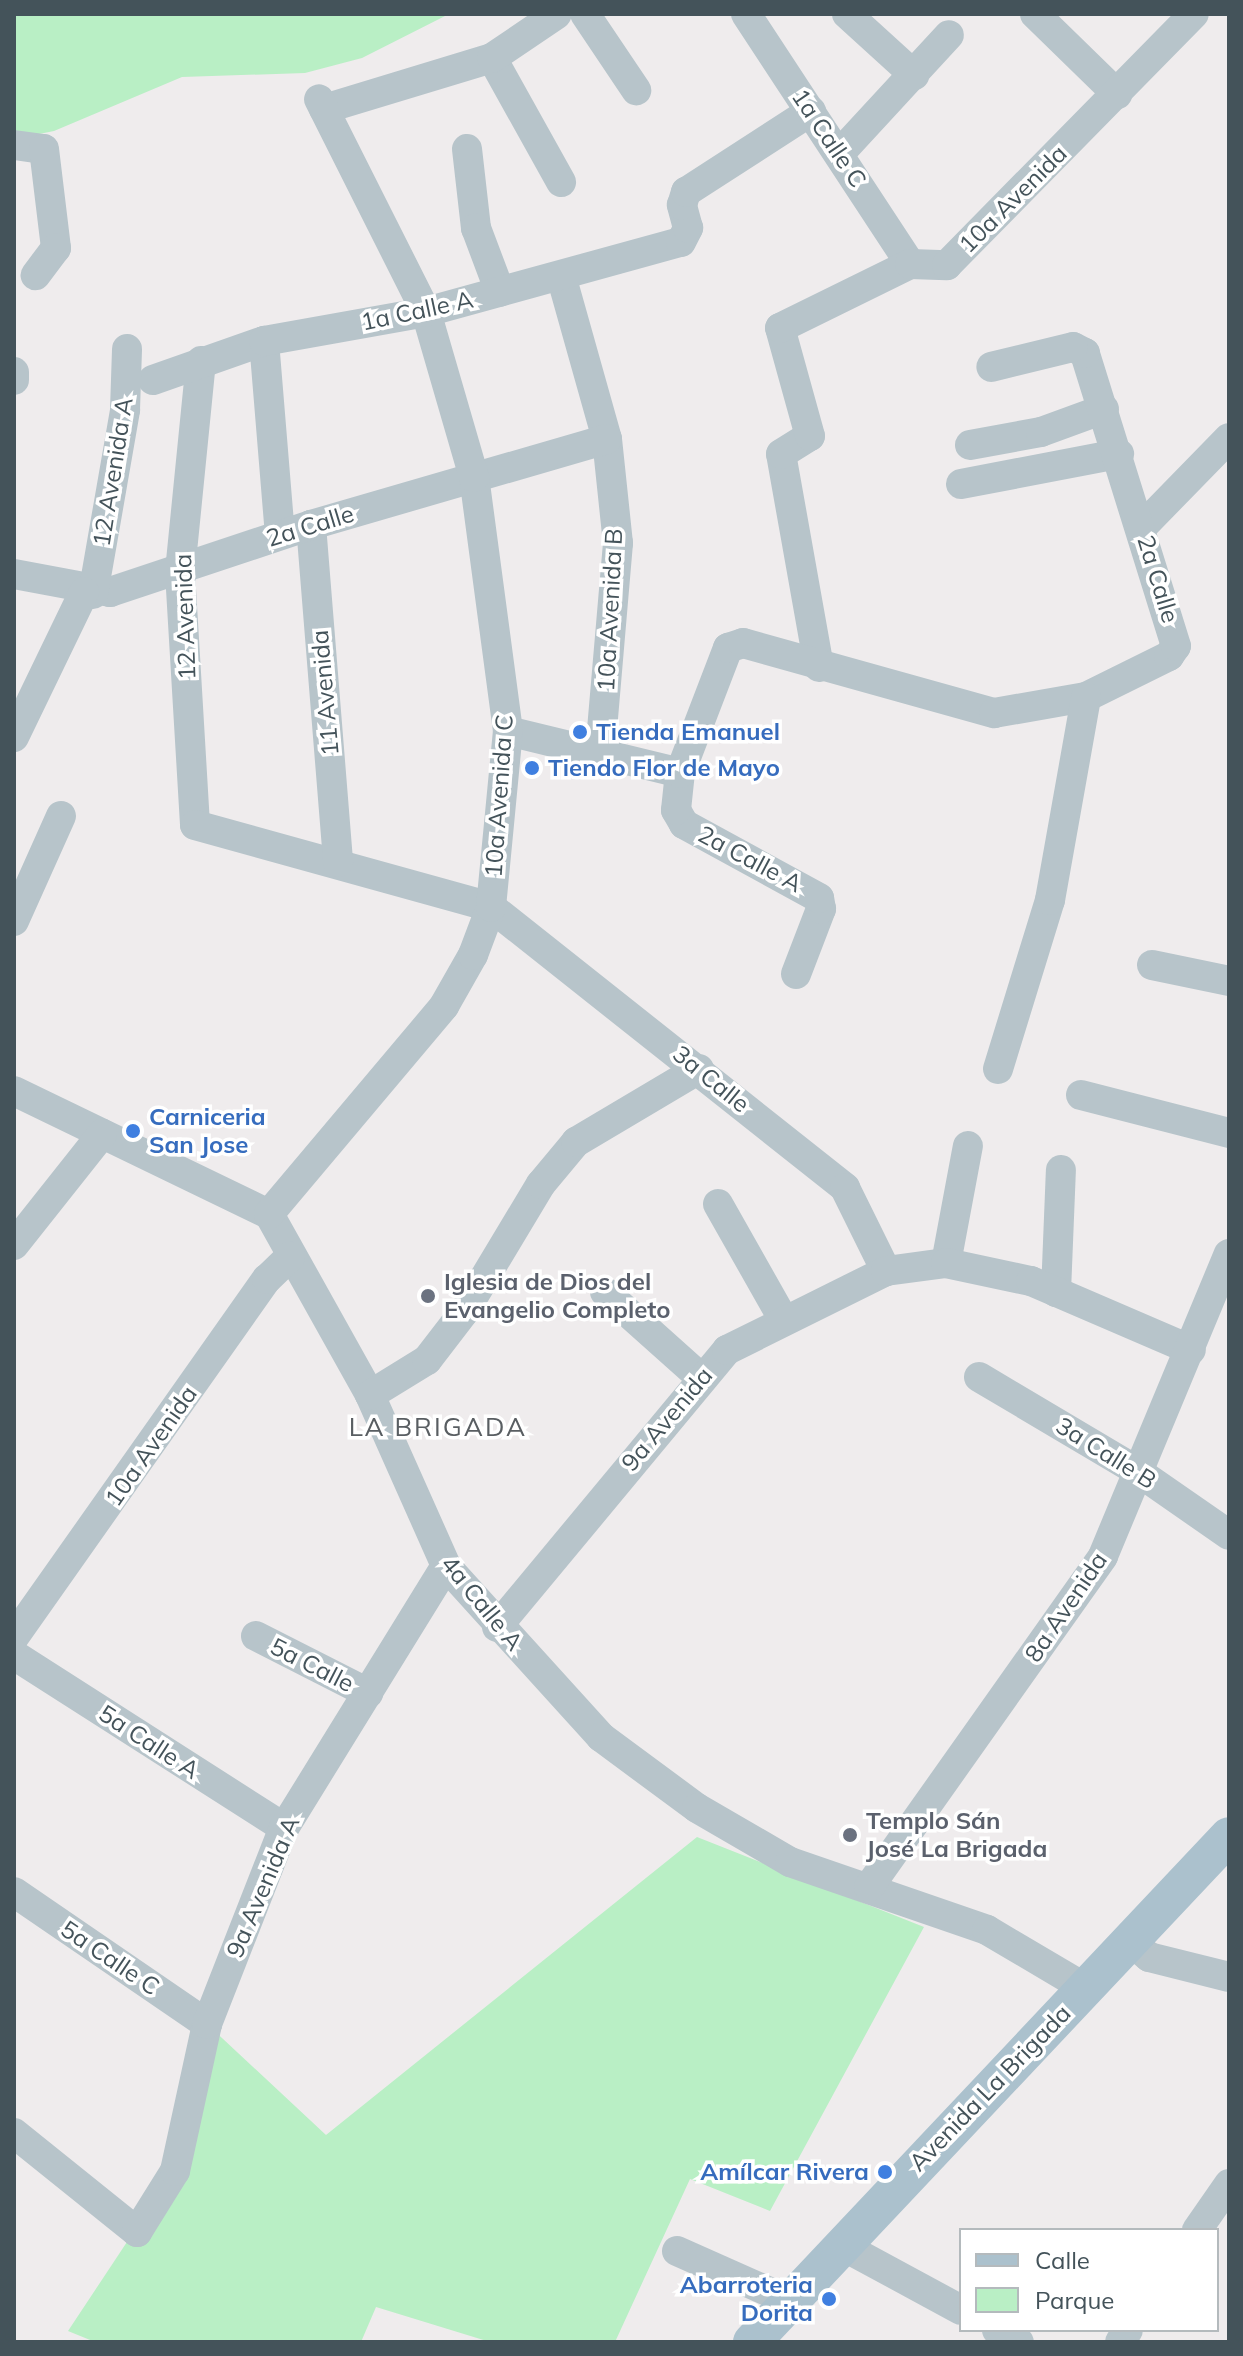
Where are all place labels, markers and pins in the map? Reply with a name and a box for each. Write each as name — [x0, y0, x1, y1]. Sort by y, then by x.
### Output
place label: Tienda Emanuel — [596, 718, 780, 746]
marker: Tienda Emanuel — [571, 723, 589, 741]
place label: Tiendo Flor de Mayo — [548, 754, 780, 782]
marker: Tiendo Flor de Mayo — [523, 759, 541, 777]
place label: Carniceria San Jose — [149, 1103, 266, 1159]
marker: Carniceria San Jose — [124, 1122, 142, 1140]
place label: Iglesia de Dios del Evangelio Completo — [444, 1268, 670, 1324]
marker: Iglesia de Dios del Evangelio Completo — [419, 1287, 437, 1305]
place label: Templo Sán José La Brigada — [866, 1807, 1047, 1863]
marker: Templo Sán José La Brigada — [841, 1826, 859, 1844]
place label: Amílcar Rivera — [700, 2158, 869, 2186]
marker: Amílcar Rivera — [876, 2163, 894, 2181]
place label: Abarroteria Dorita — [680, 2271, 813, 2327]
marker: Abarroteria Dorita — [820, 2290, 838, 2308]

